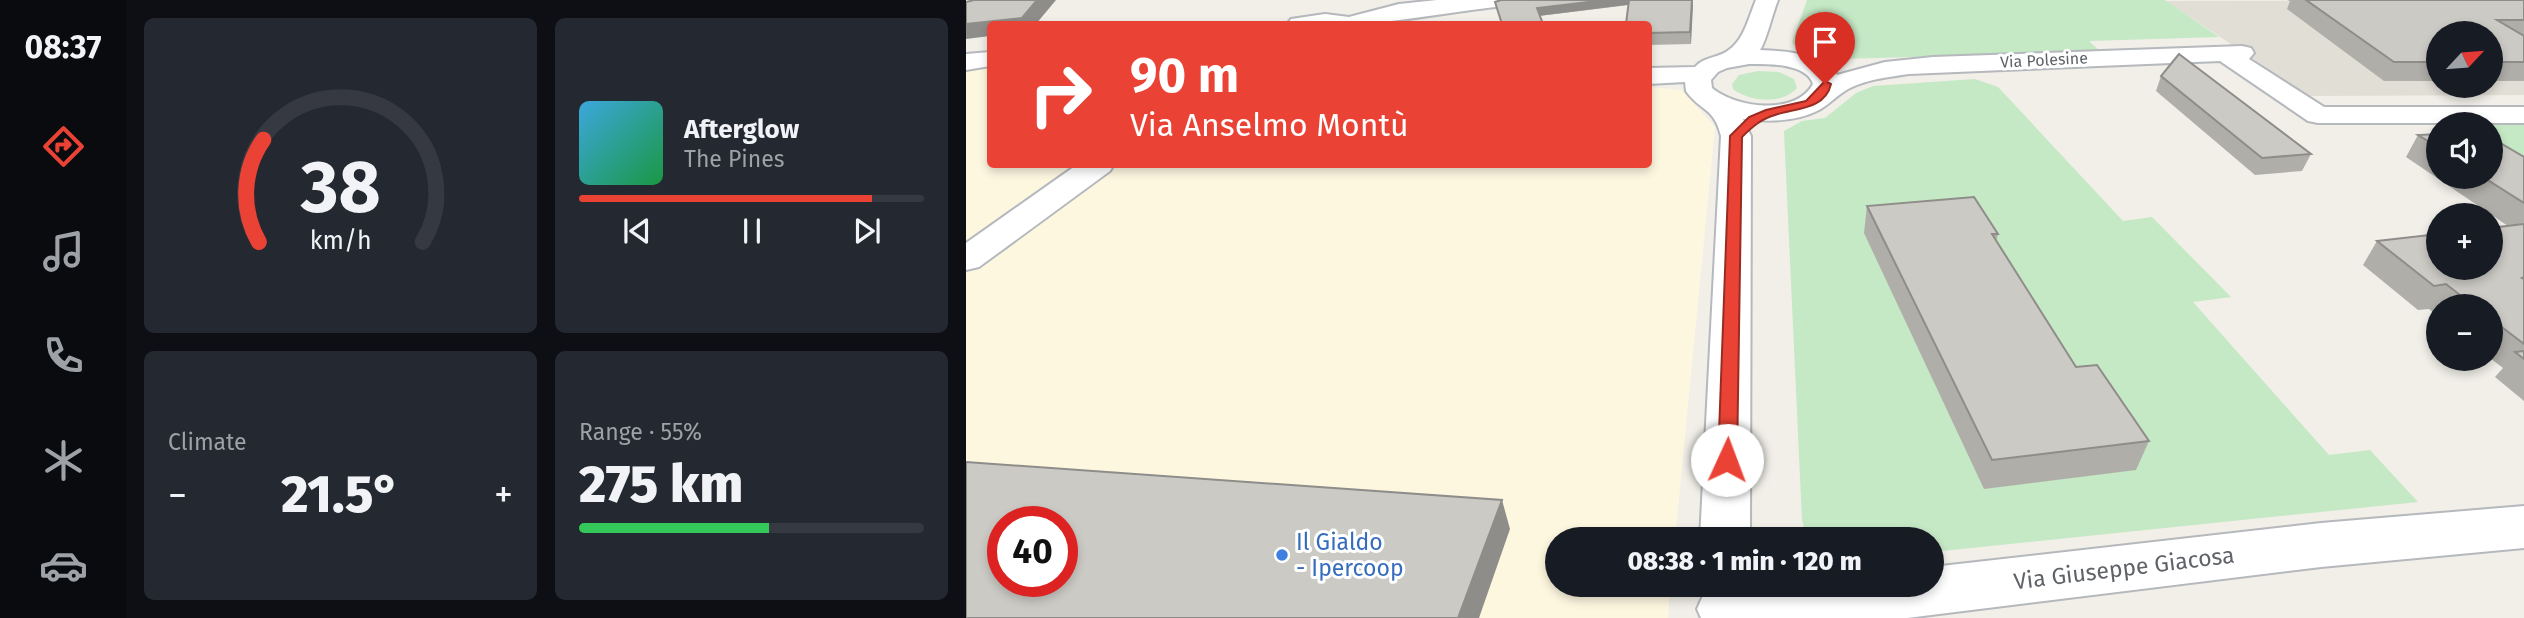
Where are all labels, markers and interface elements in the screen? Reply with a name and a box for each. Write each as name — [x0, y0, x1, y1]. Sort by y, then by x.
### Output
pin — [1795, 12.0, 1855, 84]
north arrow — [2426, 21, 2502, 98]
map controls — [2426, 21, 2503, 371]
icon: arrive — [1806, 23, 1844, 61]
text: 08:37 — [25, 28, 101, 66]
text: 90 m — [1130, 46, 1239, 105]
street label: Via Polesine — [2000, 48, 2088, 72]
icon: right — [1015, 49, 1106, 140]
text: Via Anselmo Montù — [1130, 106, 1409, 144]
button: sound — [2426, 112, 2503, 189]
text: Afterglow — [684, 114, 799, 145]
icon: directions — [39, 122, 88, 171]
text: 38 — [299, 144, 381, 231]
text: The Pines — [684, 145, 785, 173]
button: + — [2426, 203, 2503, 280]
icon: previous — [618, 212, 656, 250]
icon: pause — [733, 212, 771, 250]
icon: next — [848, 212, 886, 250]
text: km/h — [310, 226, 371, 256]
icon: music — [39, 227, 88, 276]
button: − — [2426, 294, 2503, 371]
icon: phone — [39, 331, 88, 380]
text: Range · 55% — [579, 418, 702, 446]
position arrow — [1690, 423, 1764, 497]
text: Climate — [168, 428, 247, 456]
icon: climate — [39, 436, 88, 485]
text: 275 km — [579, 453, 743, 516]
text: 21.5° — [281, 463, 400, 526]
text: − — [168, 472, 187, 518]
text: + — [494, 472, 513, 518]
speed limit sign: 40 — [987, 506, 1078, 597]
place label: Il Gialdo - Ipercoop — [1296, 528, 1404, 582]
icon: car — [39, 541, 88, 590]
street label: Via Giuseppe Giacosa — [2012, 541, 2236, 595]
text: 08:38 · 1 min · 120 m — [1627, 546, 1862, 577]
marker: Il Gialdo - Ipercoop — [1274, 547, 1290, 563]

